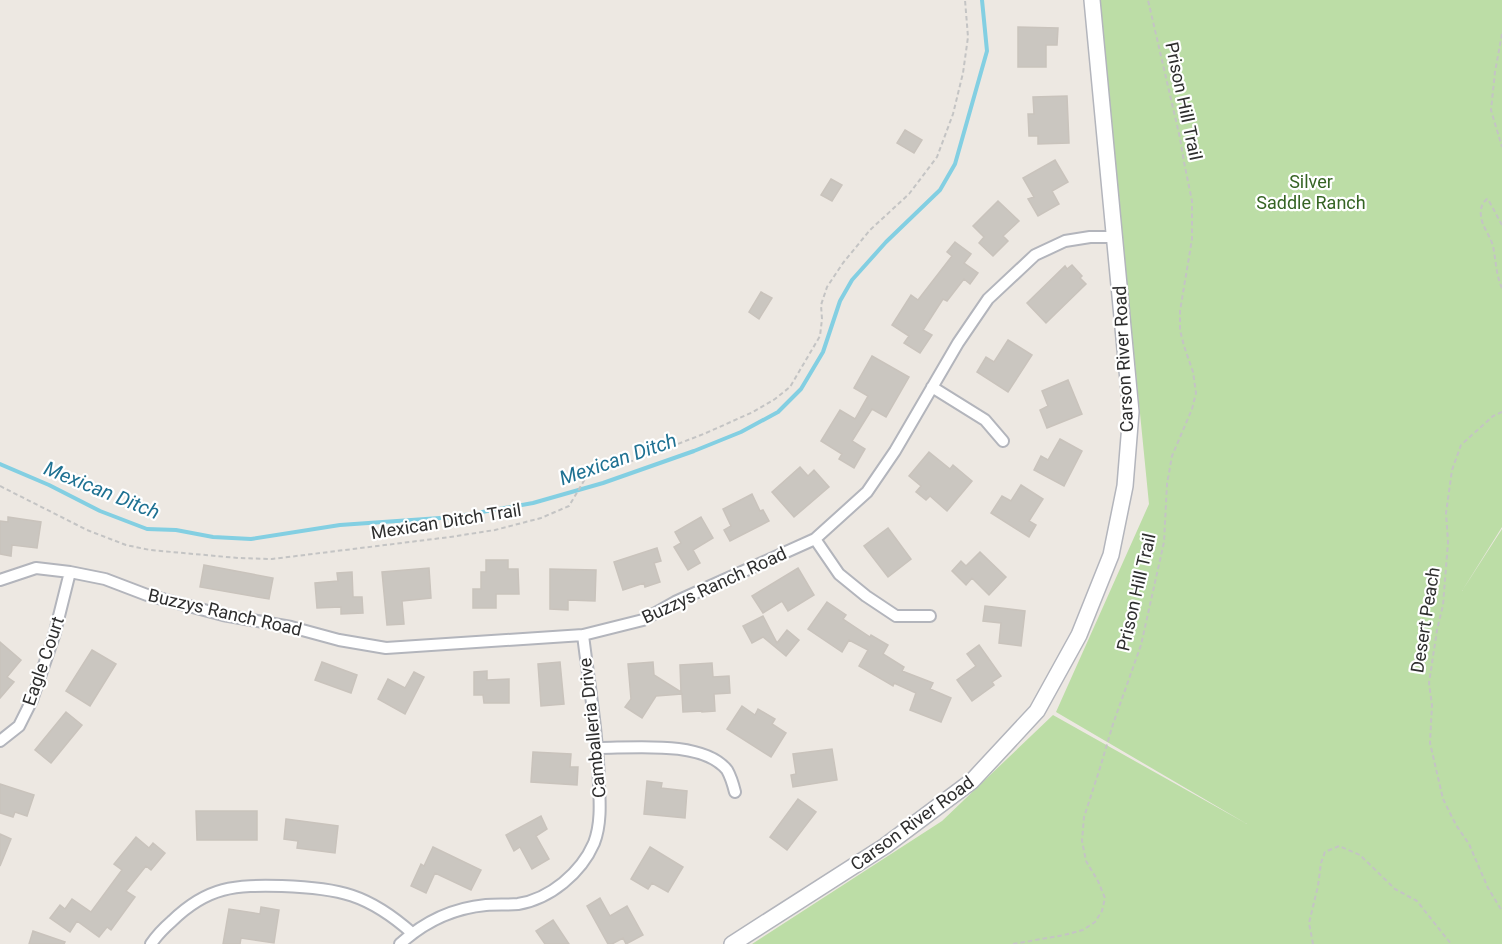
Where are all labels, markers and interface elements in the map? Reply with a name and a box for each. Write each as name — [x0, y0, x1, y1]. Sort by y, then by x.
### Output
street label: Prison Hill Trail — [1161, 40, 1207, 162]
park label: Silver Saddle Ranch — [1256, 171, 1366, 213]
street label: Carson River Road — [1109, 285, 1137, 433]
water label: Mexican Ditch — [556, 428, 680, 490]
water label: Mexican Ditch — [41, 456, 163, 524]
street label: Mexican Ditch Trail — [369, 499, 523, 543]
street label: Prison Hill Trail — [1112, 531, 1160, 653]
street label: Buzzys Ranch Road — [638, 542, 790, 628]
street label: Desert Peach — [1406, 566, 1444, 674]
street label: Buzzys Ranch Road — [146, 584, 304, 640]
street label: Eagle Court — [18, 614, 68, 708]
street label: Camballeria Drive — [574, 657, 610, 799]
street label: Carson River Road — [846, 771, 978, 875]

